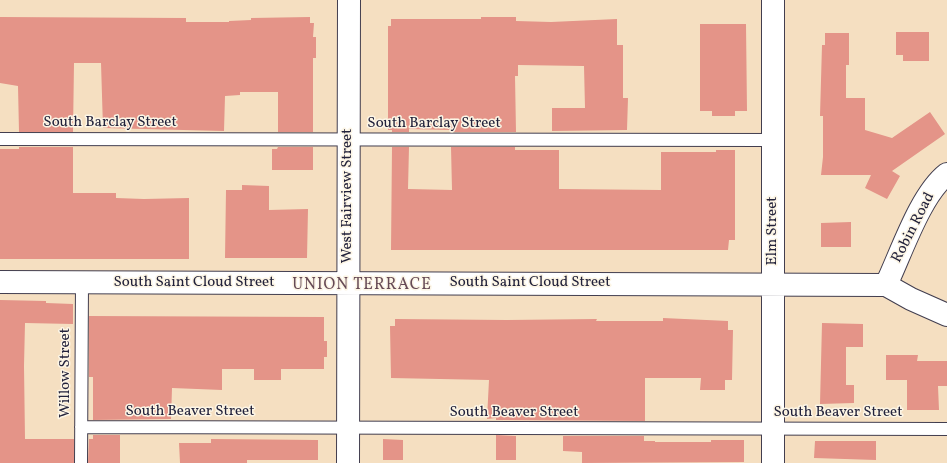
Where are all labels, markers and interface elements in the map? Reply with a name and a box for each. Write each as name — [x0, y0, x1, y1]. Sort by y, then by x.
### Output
street label: South Barclay Street — [43, 114, 177, 132]
street label: South Barclay Street — [367, 115, 501, 133]
street label: West Fairview Street — [339, 129, 357, 263]
street label: Robin Road — [889, 190, 939, 266]
street label: Elm Street — [764, 196, 782, 266]
street label: South Saint Cloud Street — [114, 274, 274, 292]
street label: South Saint Cloud Street — [450, 274, 610, 292]
district label: UNION TERRACE — [292, 276, 432, 296]
street label: Willow Street — [57, 328, 75, 418]
street label: South Beaver Street — [126, 403, 254, 421]
street label: South Beaver Street — [450, 404, 578, 422]
street label: South Beaver Street — [774, 404, 902, 422]

